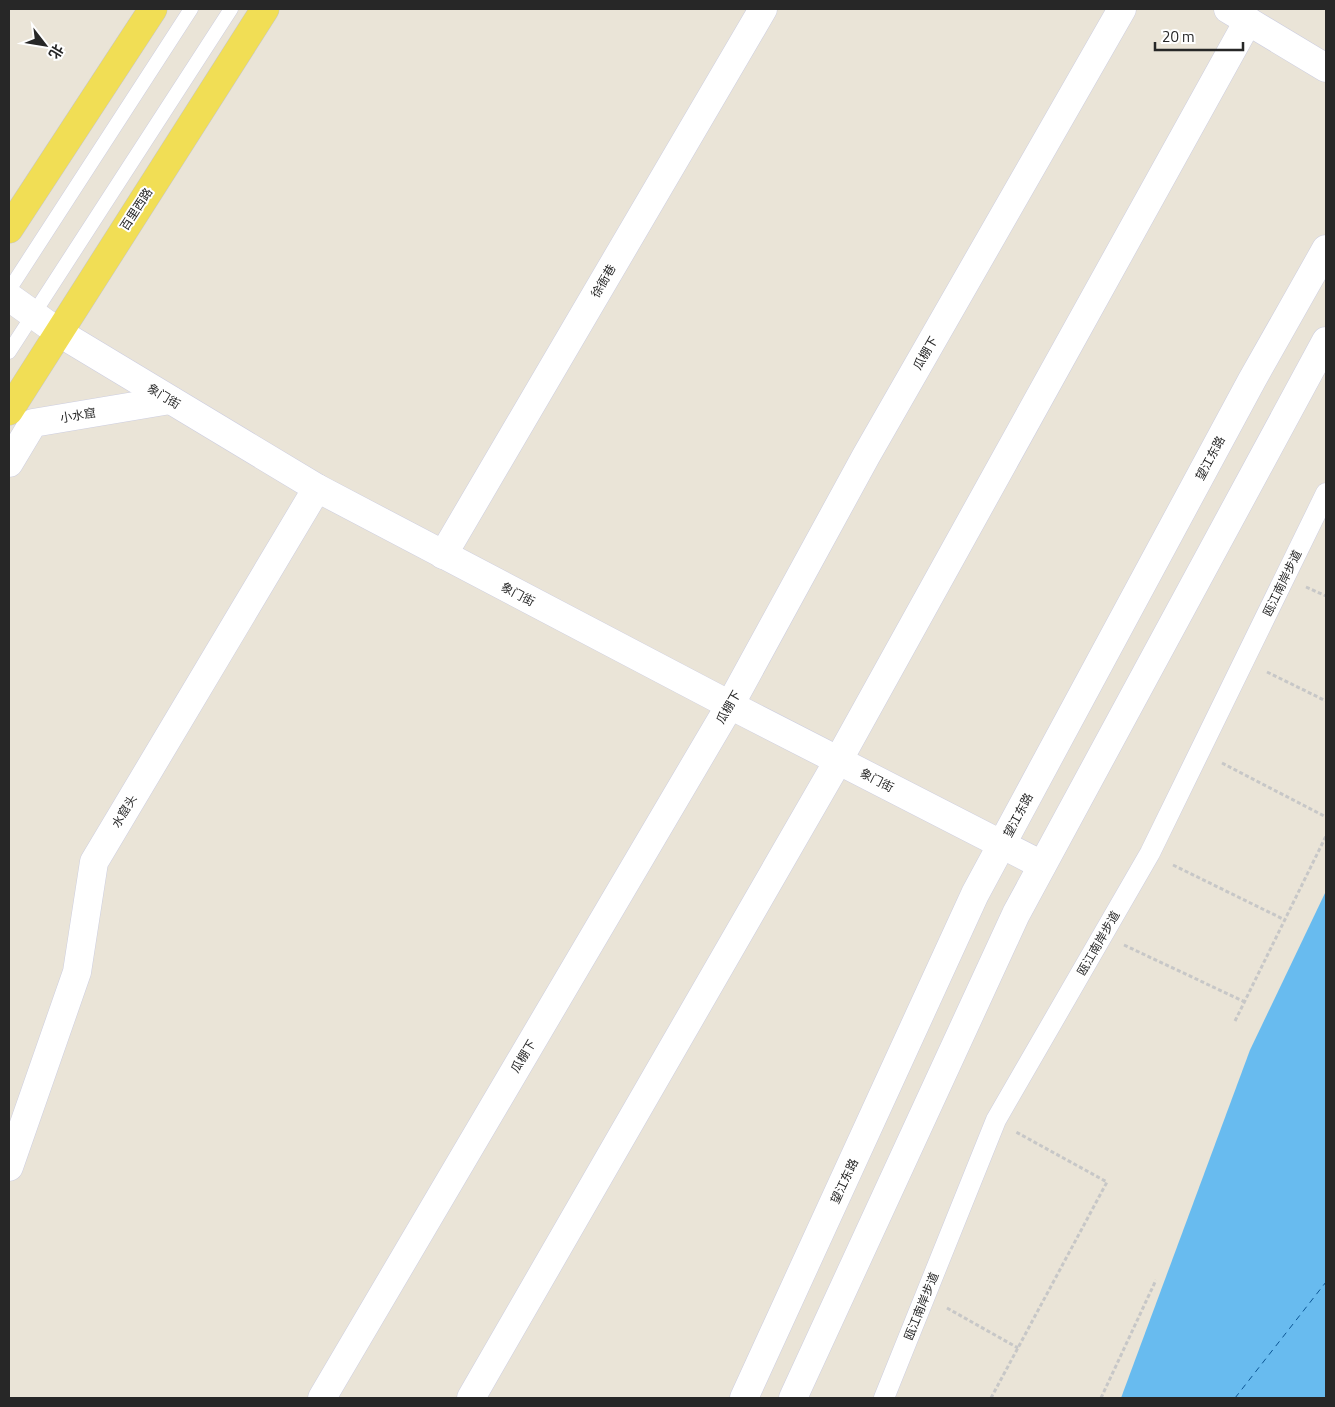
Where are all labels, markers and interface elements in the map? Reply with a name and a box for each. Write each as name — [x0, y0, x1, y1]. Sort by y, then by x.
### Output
north arrow — [20, 20, 70, 70]
scale bar — [1155, 20, 1242, 52]
text: 20 m — [1162, 25, 1195, 48]
text: 北 — [44, 41, 69, 63]
street label: 百里西路 — [115, 184, 157, 234]
street label: 徐衙巷 — [586, 261, 620, 301]
street label: 瓜棚下 — [908, 333, 942, 373]
street label: 象门街 — [144, 379, 184, 413]
street label: 小水窟 — [59, 403, 97, 427]
street label: 望江东路 — [1190, 432, 1230, 484]
street label: 瓯江南岸步道 — [1258, 546, 1306, 620]
street label: 象门街 — [498, 577, 538, 611]
street label: 瓜棚下 — [711, 687, 745, 727]
street label: 象门街 — [857, 763, 897, 797]
street label: 望江东路 — [998, 789, 1038, 841]
street label: 水窟头 — [107, 791, 141, 831]
street label: 瓯江南岸步道 — [1072, 907, 1124, 979]
street label: 瓜棚下 — [506, 1036, 540, 1076]
street label: 望江东路 — [825, 1155, 863, 1207]
street label: 瓯江南岸步道 — [899, 1269, 943, 1343]

